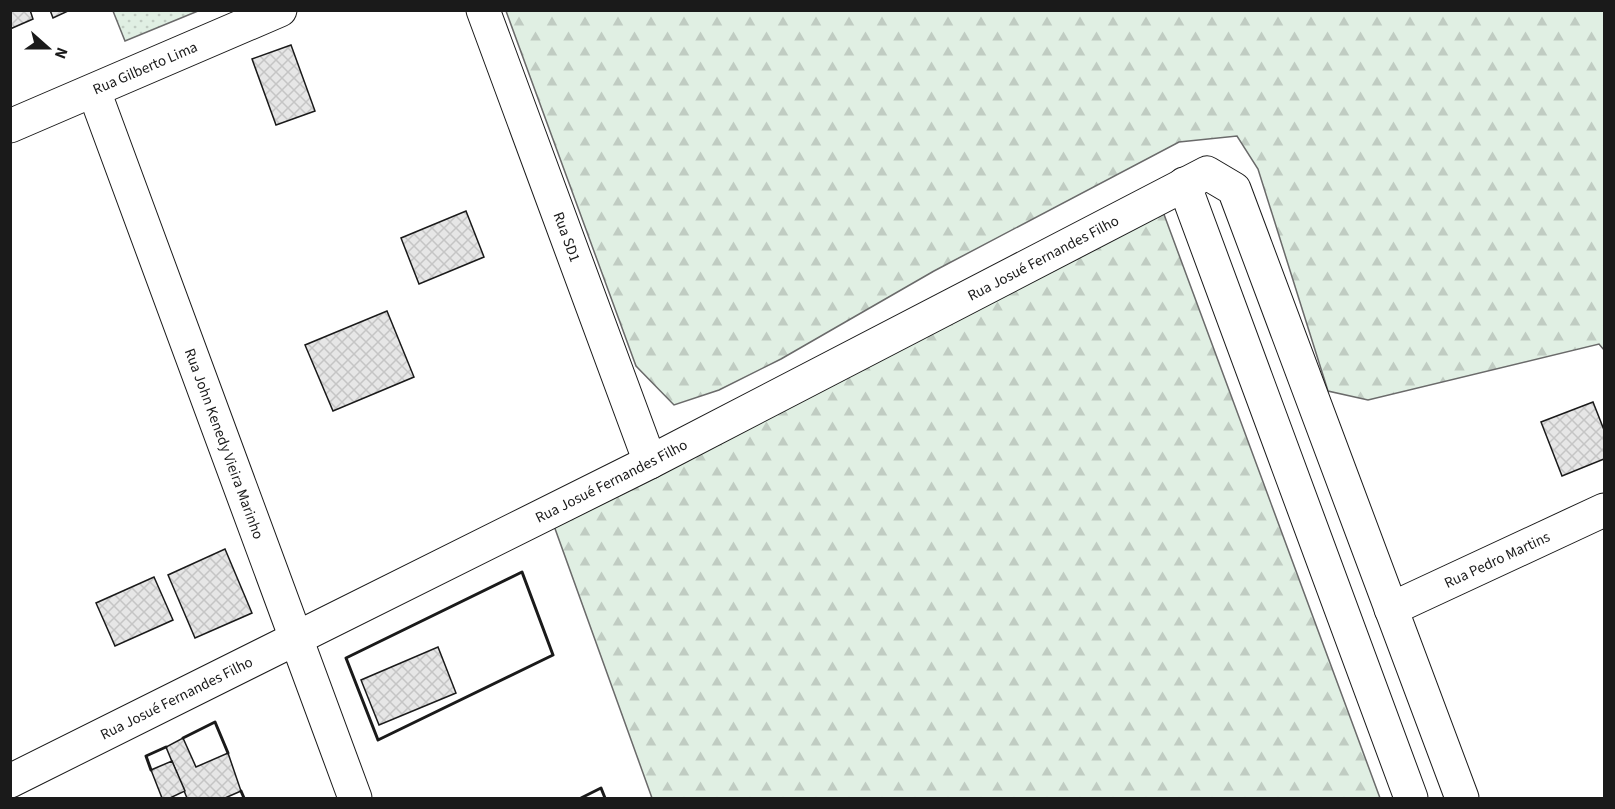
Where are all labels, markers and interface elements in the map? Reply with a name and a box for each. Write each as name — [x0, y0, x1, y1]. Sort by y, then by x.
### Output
north arrow — [18, 18, 78, 78]
street label: Rua Gilberto Lima — [89, 36, 201, 100]
text: N — [49, 44, 73, 62]
street label: Rua SD1 — [548, 209, 586, 265]
street label: Rua Josué Fernandes Filho — [964, 210, 1122, 306]
street label: Rua John Kenedy Vieira Marinho — [179, 345, 269, 542]
street label: Rua Josué Fernandes Filho — [532, 434, 691, 528]
street label: Rua Pedro Martins — [1441, 526, 1553, 593]
street label: Rua Josué Fernandes Filho — [97, 651, 256, 745]

